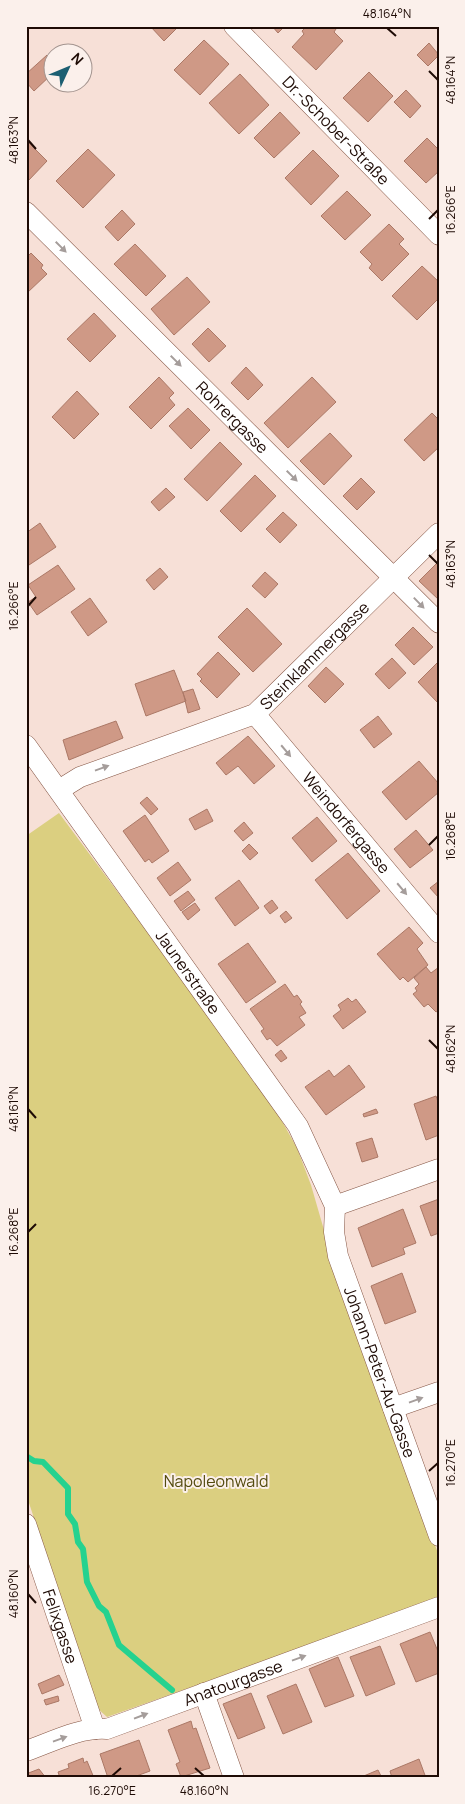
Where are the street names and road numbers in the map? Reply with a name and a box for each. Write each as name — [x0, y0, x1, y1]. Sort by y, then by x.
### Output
street label: Dr.-Schober-Straße — [278, 71, 395, 190]
street label: Rohrergasse — [191, 376, 273, 458]
street label: Steinklammergasse — [255, 597, 374, 714]
street label: Weindorfergasse — [297, 767, 395, 878]
street label: Jaunerstraße — [151, 926, 226, 1018]
street label: Johann-Peter-Au-Gasse — [339, 1283, 421, 1461]
street label: Felixgasse — [38, 1586, 83, 1667]
street label: Anatourgasse — [181, 1654, 286, 1711]

